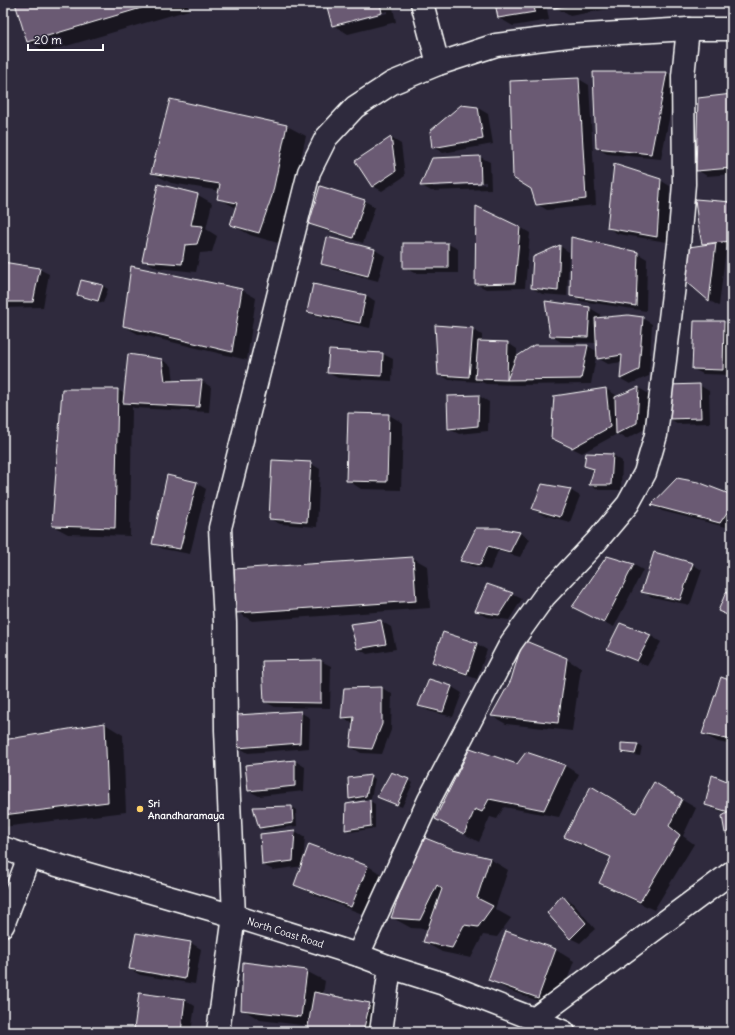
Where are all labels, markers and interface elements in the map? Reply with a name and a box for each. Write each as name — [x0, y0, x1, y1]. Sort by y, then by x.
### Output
scale bar — [28, 26, 103, 52]
text: 20 m — [34, 32, 62, 47]
place label: Sri Anandharamaya — [148, 797, 225, 822]
marker: Sri Anandharamaya — [135, 804, 145, 814]
street label: North Coast Road — [246, 914, 326, 950]

